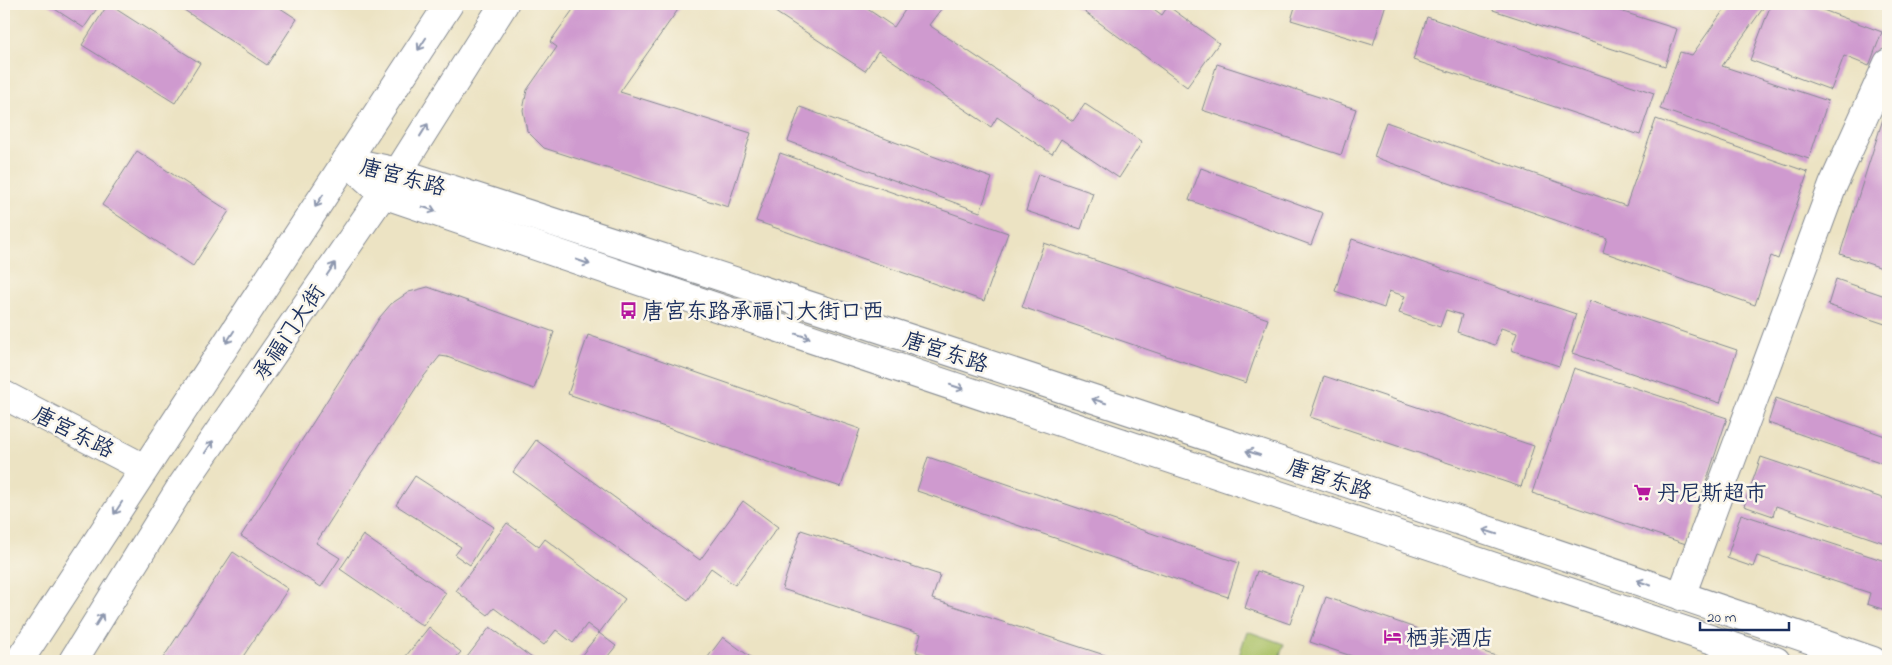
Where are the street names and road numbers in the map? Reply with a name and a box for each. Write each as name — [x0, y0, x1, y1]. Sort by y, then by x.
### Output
street label: 唐宫东路 — [356, 152, 449, 206]
street label: 承福门大街 — [246, 279, 335, 388]
street label: 唐宫东路 — [898, 325, 992, 383]
street label: 唐宫东路 — [26, 399, 119, 468]
street label: 唐宫东路 — [1282, 452, 1376, 510]

